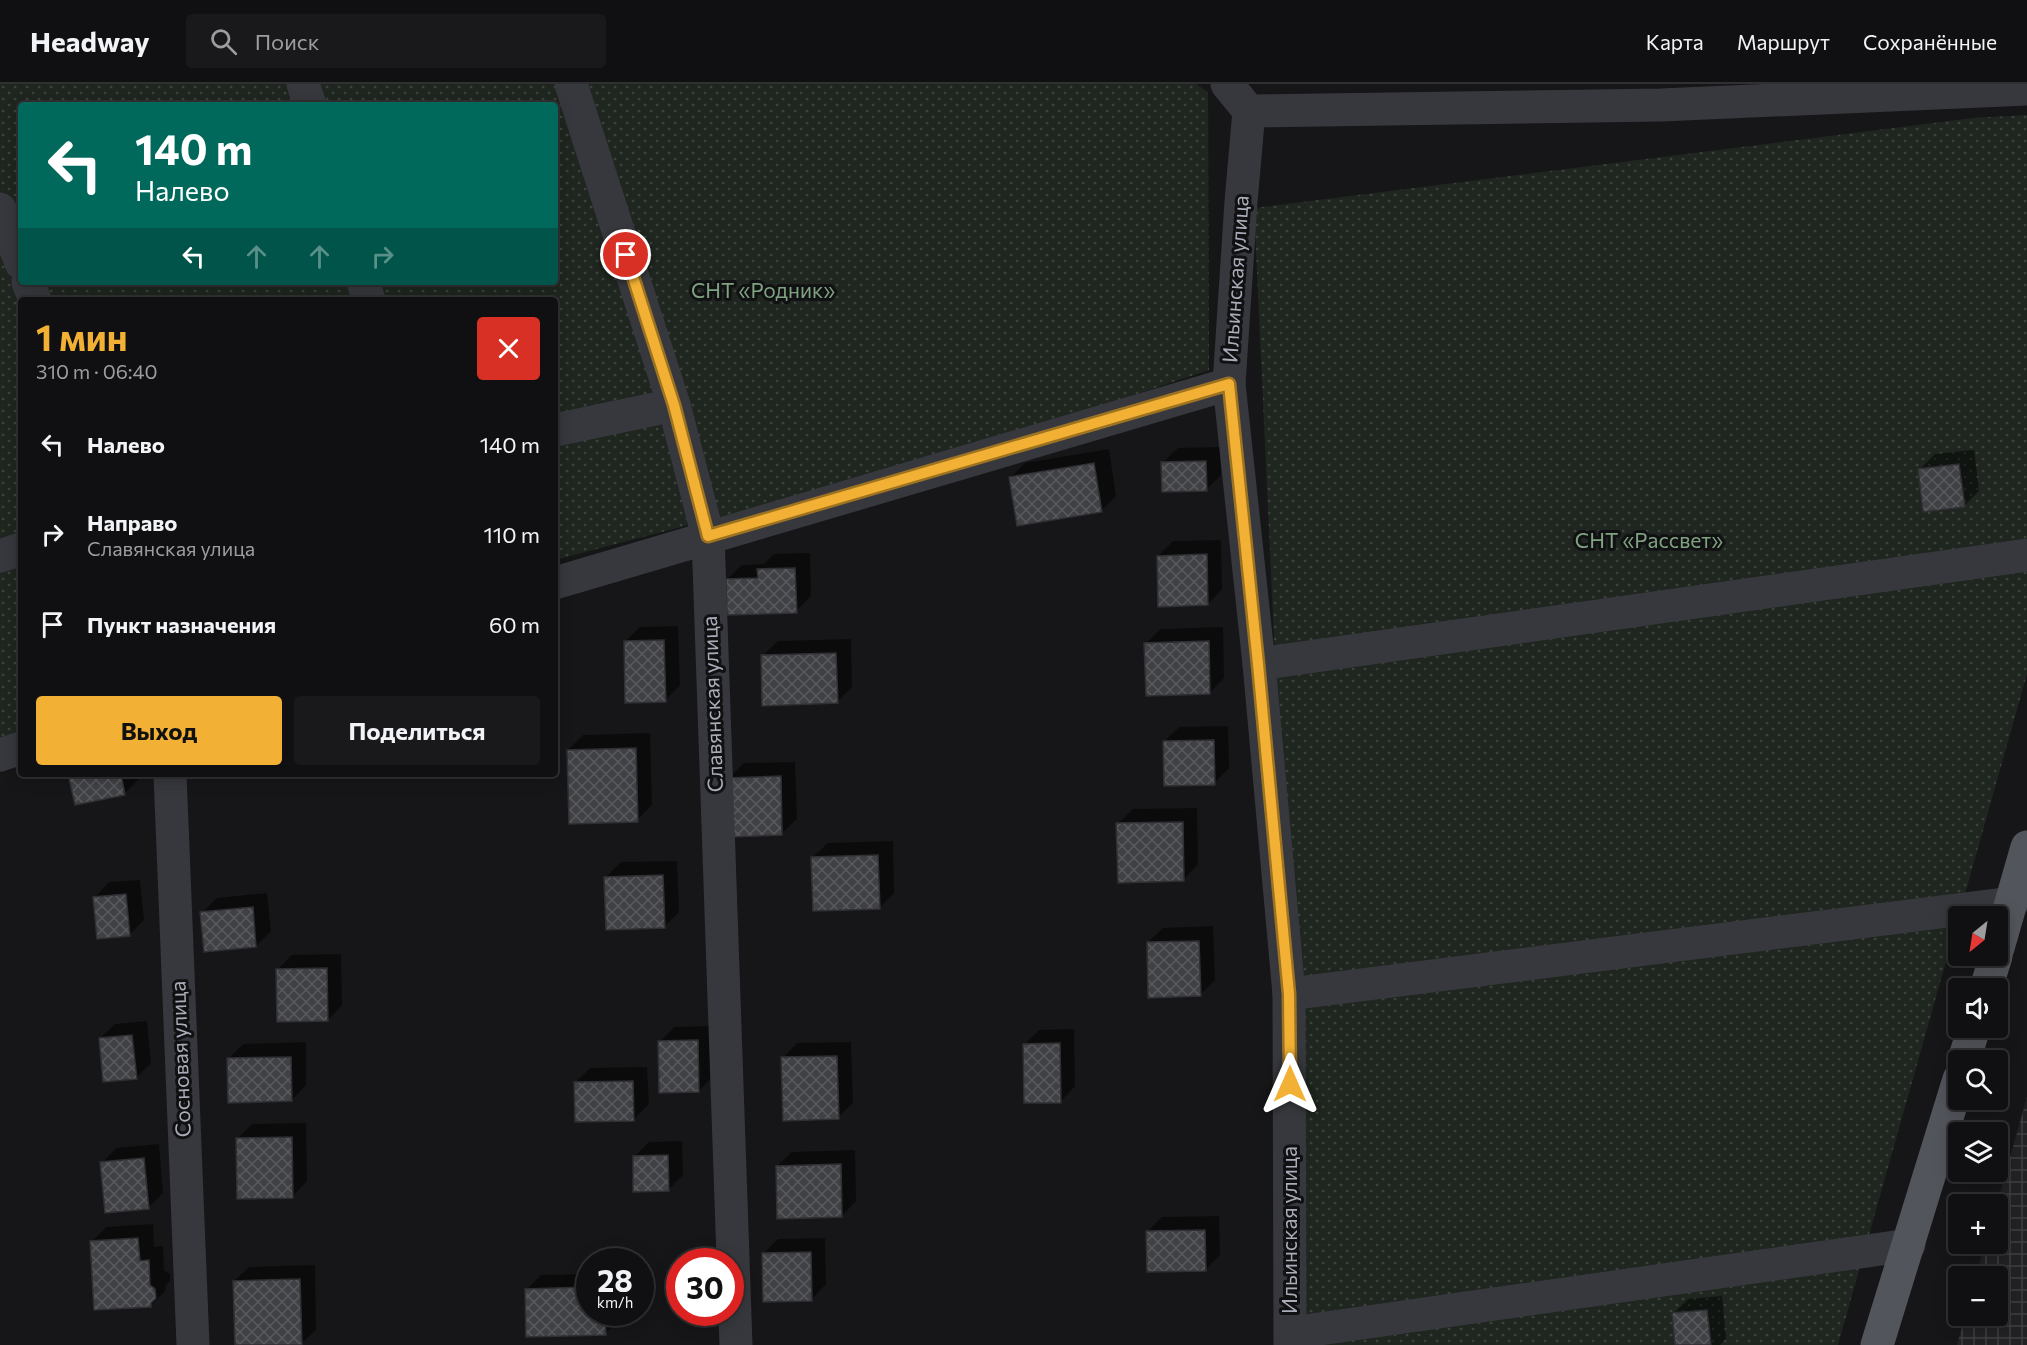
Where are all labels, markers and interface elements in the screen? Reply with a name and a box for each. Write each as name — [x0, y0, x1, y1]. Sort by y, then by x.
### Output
search box — [186, 14, 606, 68]
text: Headway — [30, 24, 150, 58]
icon: search — [207, 25, 240, 58]
text: Поиск — [255, 28, 319, 55]
text: Карта — [1646, 29, 1704, 54]
text: Маршрут — [1737, 29, 1830, 54]
text: Сохранённые — [1863, 29, 1997, 54]
text: 140 m — [135, 122, 252, 174]
icon: left — [36, 126, 114, 204]
text: Налево — [135, 174, 230, 207]
street label: Ильинская улица — [1216, 194, 1253, 363]
pin — [600, 229, 651, 280]
icon: arrive — [609, 238, 642, 271]
icon: left — [177, 240, 210, 273]
icon: ahead — [240, 240, 273, 273]
icon: ahead — [303, 240, 336, 273]
icon: right — [366, 240, 399, 273]
park label: СНТ «Родник» — [691, 277, 835, 302]
text: 1 мин — [36, 314, 128, 358]
button: close — [477, 317, 540, 380]
text: 310 m · 06:40 — [36, 359, 158, 383]
icon: left — [36, 428, 69, 461]
text: Налево — [87, 431, 165, 458]
text: 140 m — [480, 431, 540, 458]
text: Направо — [87, 509, 177, 536]
icon: right — [36, 518, 69, 551]
text: 110 m — [483, 521, 540, 548]
park label: СНТ «Рассвет» — [1575, 527, 1723, 552]
text: Славянская улица — [87, 536, 255, 560]
icon: arrive — [36, 608, 69, 641]
text: Пункт назначения — [87, 611, 276, 638]
text: 60 m — [489, 611, 540, 638]
street label: Славянская улица — [696, 615, 727, 793]
button: Выход — [36, 696, 282, 765]
button: Поделиться — [294, 696, 540, 765]
north arrow — [1948, 906, 2008, 966]
map controls — [1948, 906, 2008, 1326]
button: sound — [1948, 978, 2008, 1038]
street label: Сосновая улица — [164, 980, 195, 1138]
button: search — [1948, 1050, 2008, 1110]
position arrow — [1258, 1052, 1322, 1116]
button: layers — [1948, 1122, 2008, 1182]
street label: Ильинская улица — [1276, 1146, 1301, 1314]
button: + — [1948, 1194, 2008, 1254]
speed limit sign: 30 — [666, 1248, 744, 1326]
text: 28 — [597, 1261, 633, 1298]
button: − — [1948, 1266, 2008, 1326]
text: km/h — [597, 1293, 633, 1311]

